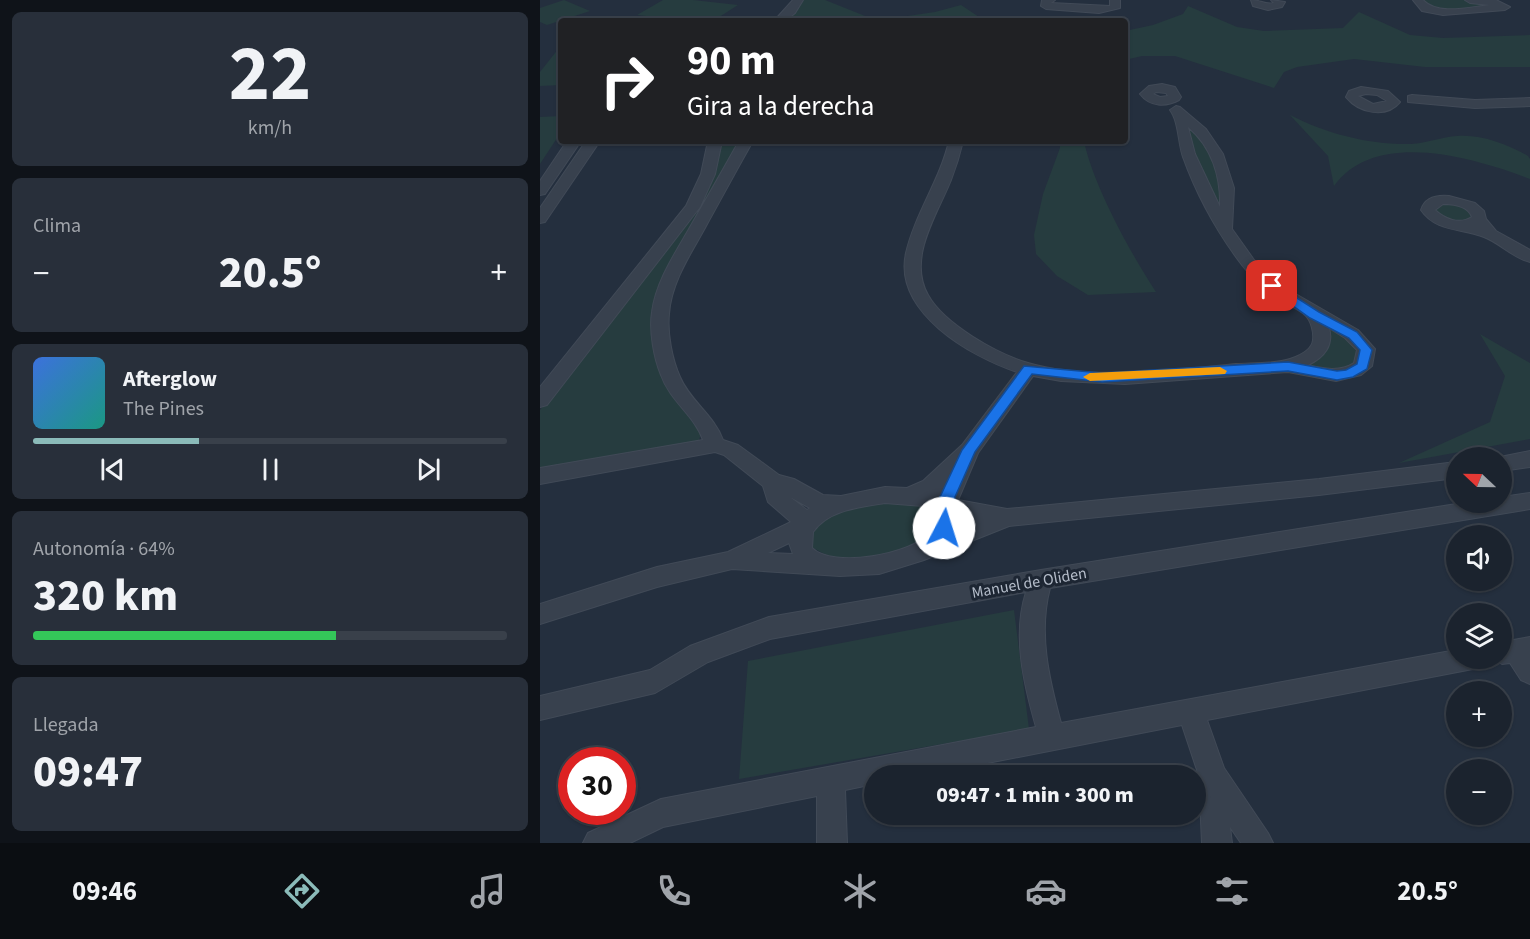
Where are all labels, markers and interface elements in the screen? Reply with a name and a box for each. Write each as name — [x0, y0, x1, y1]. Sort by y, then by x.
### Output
text: 22 — [229, 19, 311, 130]
text: 90 m — [687, 31, 776, 91]
icon: right — [588, 42, 666, 120]
text: Gira a la derecha — [687, 87, 874, 126]
text: km/h — [248, 114, 292, 142]
text: Clima — [33, 212, 81, 240]
text: 20.5° — [219, 241, 321, 305]
text: − — [33, 250, 49, 297]
text: + — [491, 250, 507, 297]
pin — [1246, 260, 1297, 311]
icon: arrive — [1255, 269, 1288, 302]
text: Afterglow — [123, 363, 217, 395]
text: The Pines — [123, 395, 204, 423]
north arrow — [1446, 447, 1512, 513]
map controls — [1446, 447, 1512, 825]
icon: previous — [96, 453, 129, 486]
icon: pause — [254, 453, 287, 486]
icon: next — [412, 453, 445, 486]
position arrow — [912, 496, 976, 560]
button: sound — [1446, 525, 1512, 591]
text: Autonomía · 64% — [33, 535, 175, 563]
street label: Manuel de Oliden — [970, 562, 1088, 604]
text: 320 km — [33, 564, 178, 628]
button: layers — [1446, 603, 1512, 669]
button: + — [1446, 681, 1512, 747]
text: Llegada — [33, 711, 99, 739]
text: 09:47 — [33, 740, 143, 804]
speed limit sign: 30 — [558, 747, 636, 825]
button: − — [1446, 759, 1512, 825]
text: 09:47 · 1 min · 300 m — [936, 779, 1134, 811]
icon: directions — [281, 870, 323, 912]
icon: music — [467, 870, 509, 912]
icon: phone — [653, 870, 695, 912]
icon: climate — [839, 870, 881, 912]
icon: car — [1025, 870, 1067, 912]
icon: filters — [1211, 870, 1253, 912]
text: 09:46 — [72, 872, 137, 911]
text: 20.5° — [1397, 872, 1458, 911]

